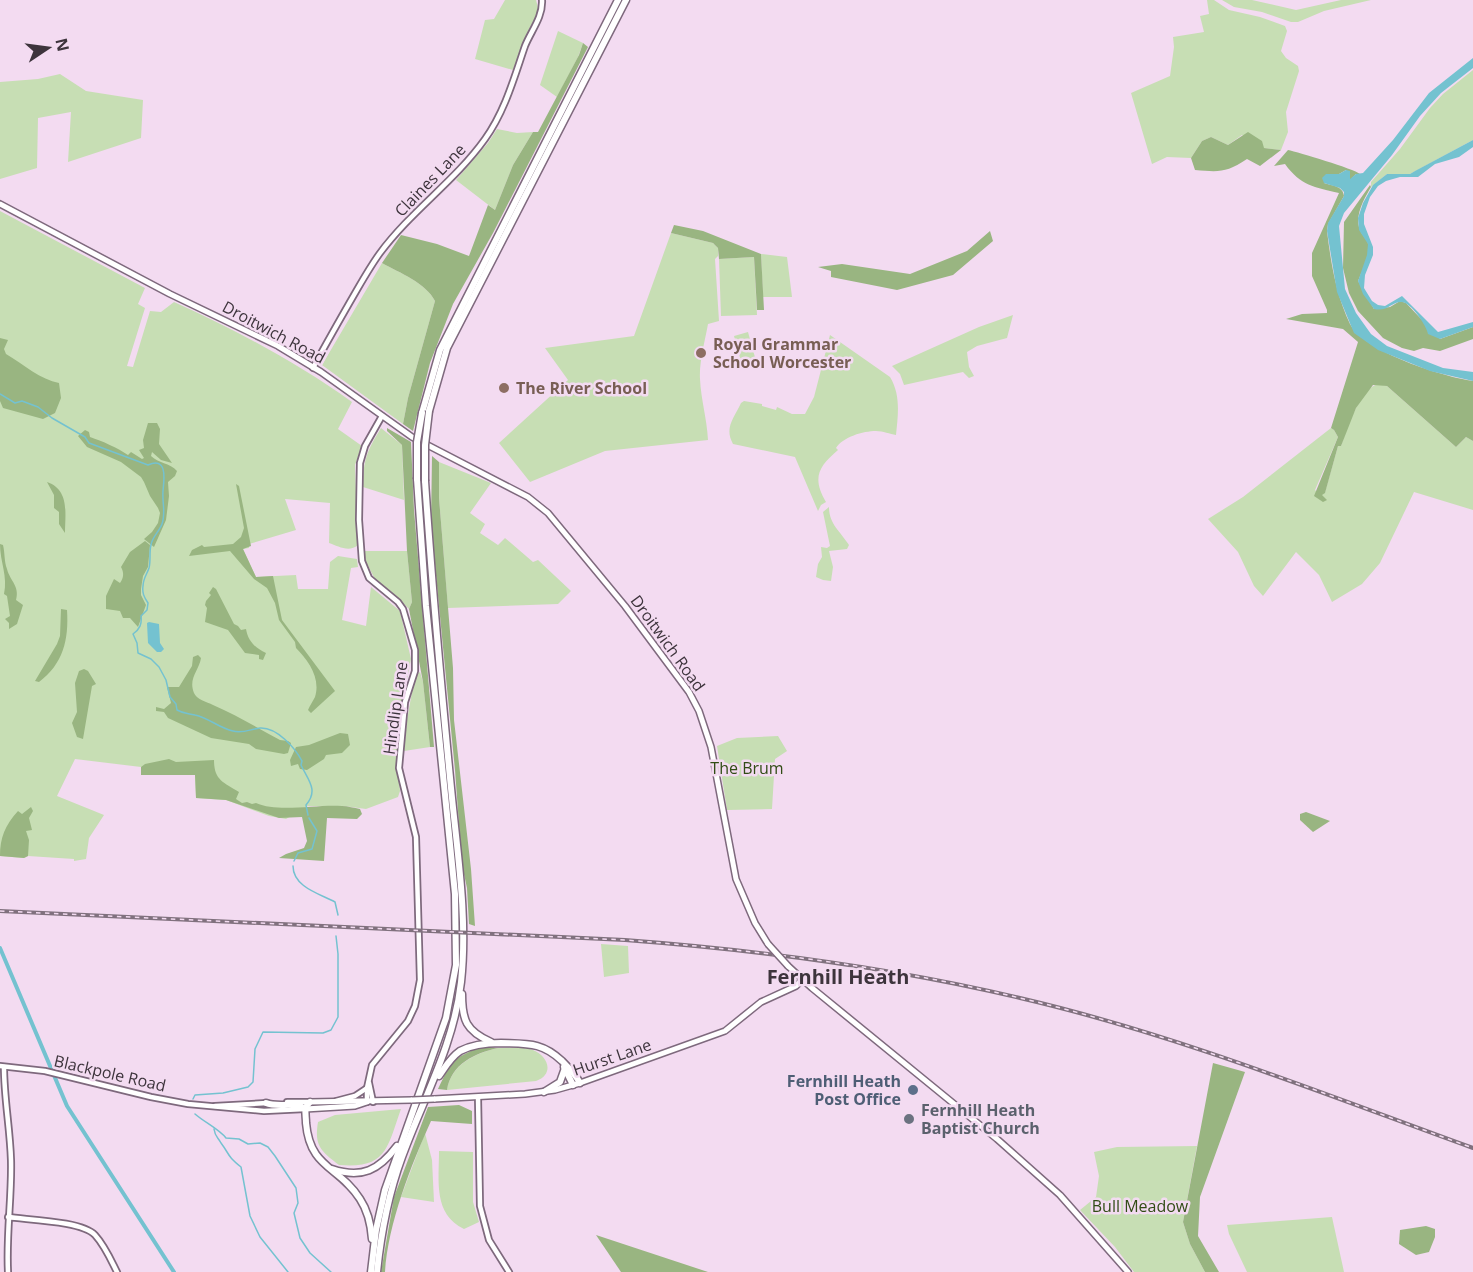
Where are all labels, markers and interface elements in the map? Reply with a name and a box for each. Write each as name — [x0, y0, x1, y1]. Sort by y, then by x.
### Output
north arrow — [18, 18, 78, 78]
text: N — [50, 36, 75, 53]
street label: Claines Lane — [390, 139, 470, 221]
street label: Droitwich Road — [219, 296, 329, 368]
place label: Royal Grammar School Worcester — [713, 333, 851, 373]
marker: Royal Grammar School Worcester — [694, 346, 708, 360]
place label: The River School — [516, 377, 647, 399]
marker: The River School — [497, 381, 511, 395]
street label: Droitwich Road — [626, 591, 710, 695]
street label: Hindlip Lane — [378, 660, 412, 756]
park label: The Brum — [710, 757, 784, 779]
district label: Fernhill Heath — [767, 963, 909, 990]
street label: Hurst Lane — [570, 1033, 654, 1081]
street label: Blackpole Road — [52, 1049, 168, 1097]
place label: Fernhill Heath Post Office — [787, 1070, 901, 1110]
marker: Fernhill Heath Post Office — [906, 1083, 920, 1097]
place label: Fernhill Heath Baptist Church — [921, 1099, 1040, 1139]
marker: Fernhill Heath Baptist Church — [902, 1112, 916, 1126]
park label: Bull Meadow — [1092, 1195, 1189, 1217]

